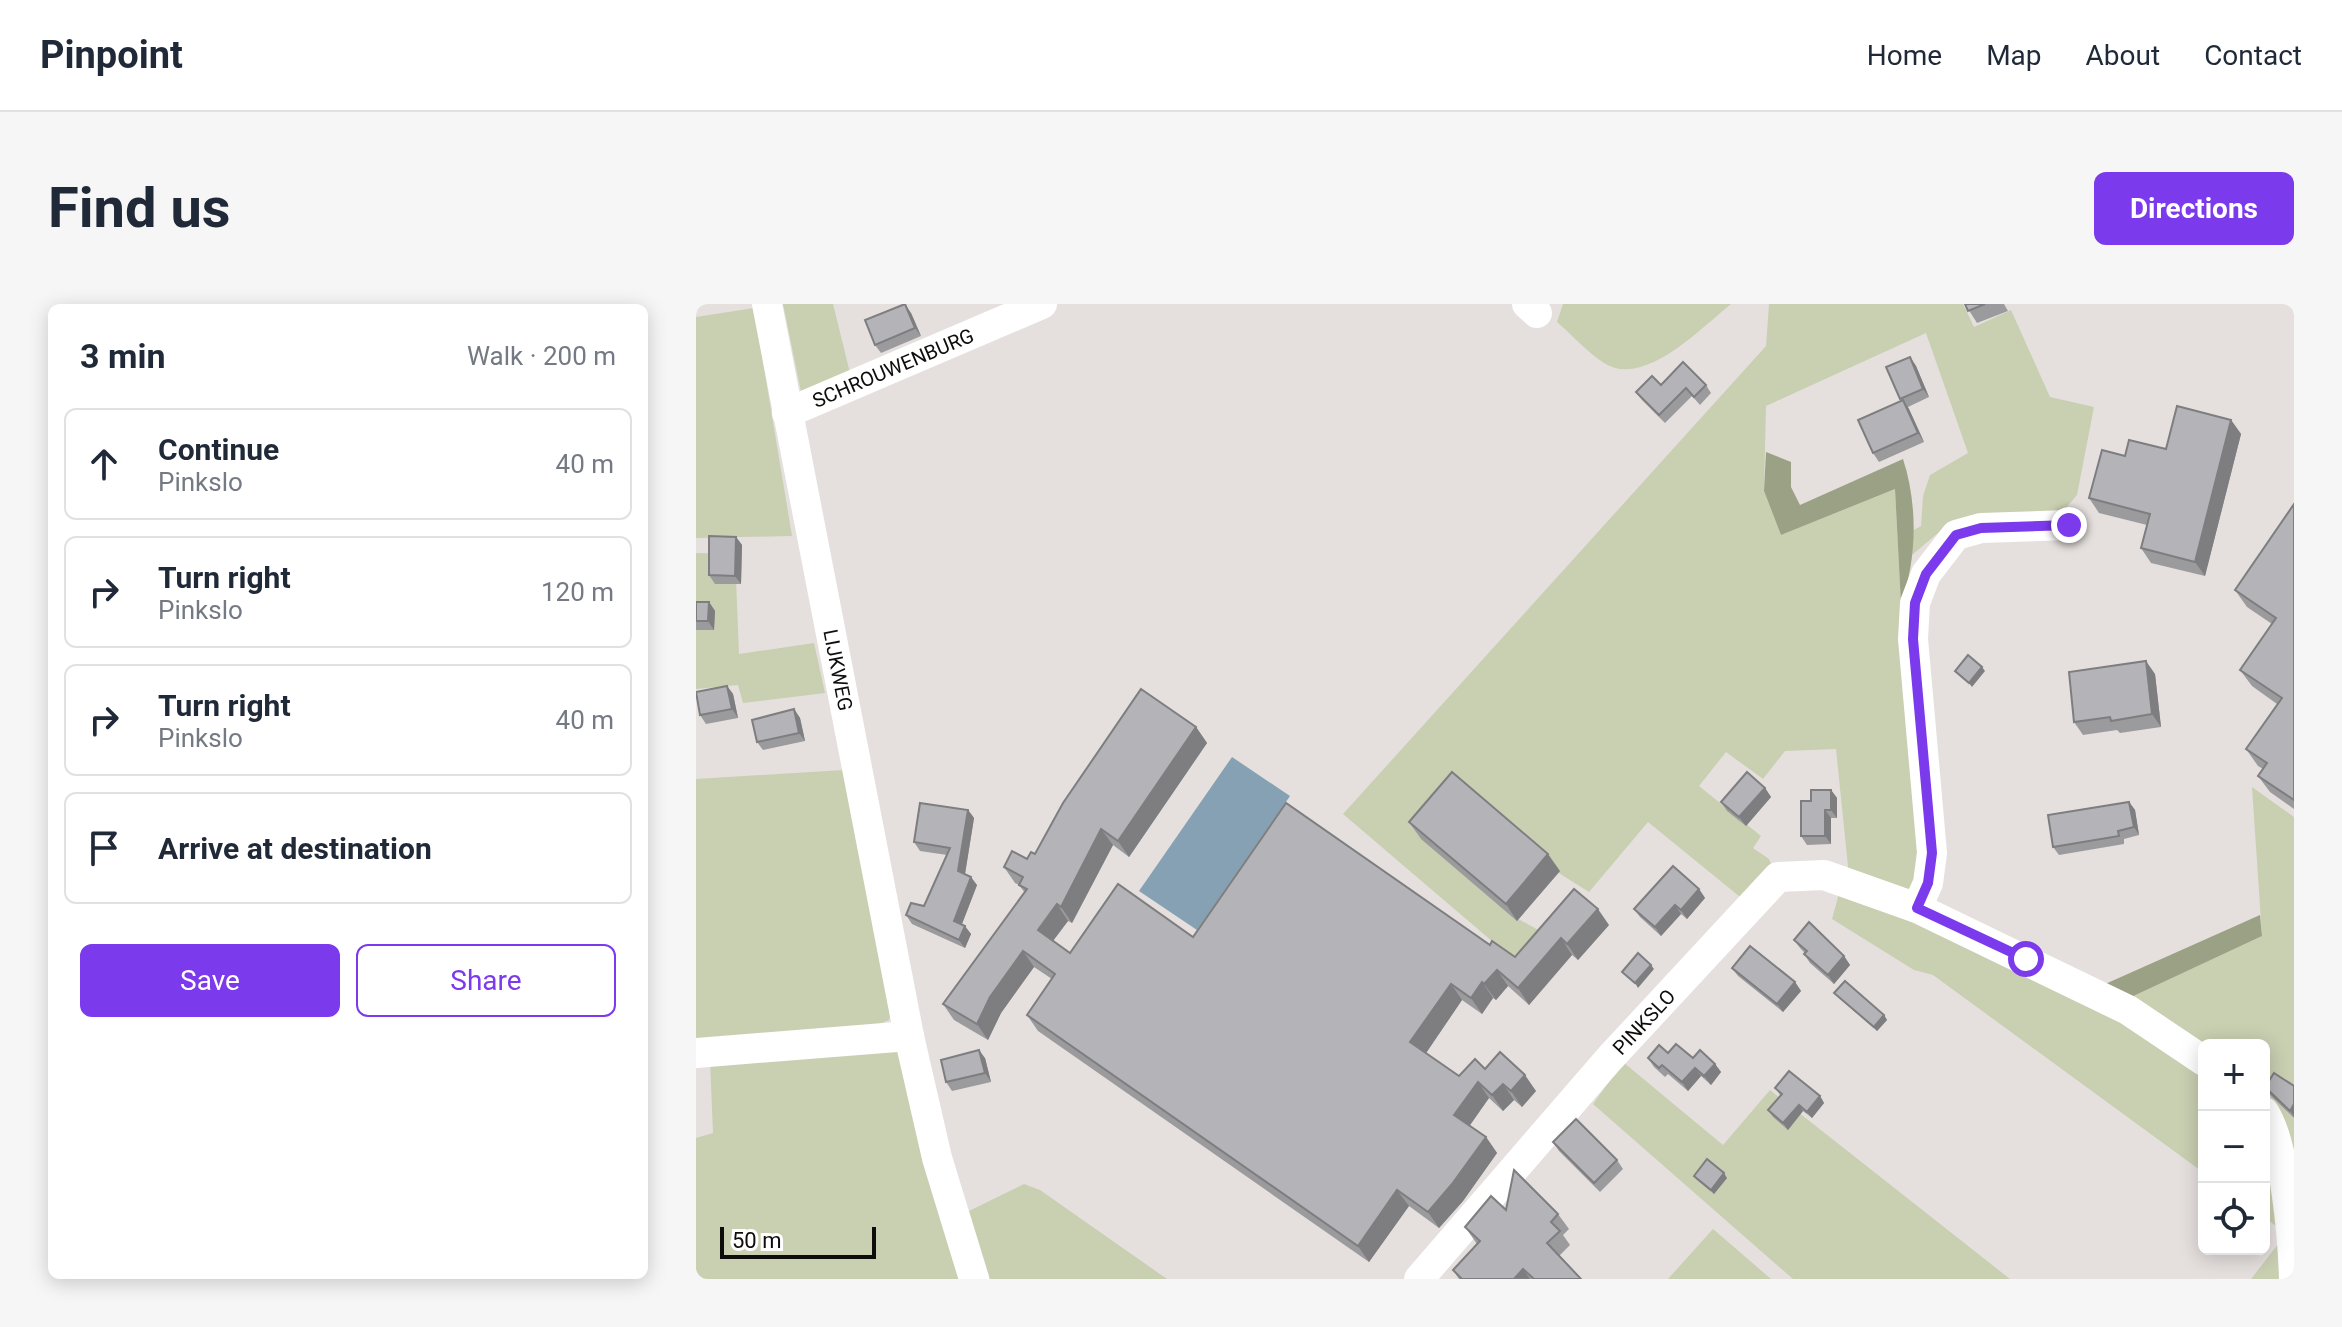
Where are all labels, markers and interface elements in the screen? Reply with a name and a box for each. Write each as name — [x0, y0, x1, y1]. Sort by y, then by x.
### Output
text: Pinpoint — [40, 33, 183, 77]
text: Home — [1867, 39, 1942, 72]
text: Map — [1986, 39, 2042, 72]
text: About — [2086, 39, 2160, 72]
text: Contact — [2204, 39, 2302, 72]
button: Directions — [2094, 172, 2294, 245]
text: Find us — [48, 175, 231, 241]
street label: SCHROUWENBURG — [809, 323, 977, 413]
text: 3 min — [80, 336, 165, 376]
text: Walk · 200 m — [467, 341, 616, 371]
text: Continue — [158, 432, 279, 467]
icon: ahead — [82, 442, 126, 486]
text: 40 m — [556, 449, 614, 479]
text: Pinkslo — [158, 467, 243, 497]
route end — [2051, 507, 2087, 543]
text: Turn right — [158, 560, 291, 595]
icon: right — [82, 570, 126, 614]
text: 120 m — [541, 577, 614, 607]
text: Pinkslo — [158, 595, 243, 625]
street label: LIJKWEG — [818, 627, 858, 713]
text: Turn right — [158, 688, 291, 723]
icon: right — [82, 698, 126, 742]
text: 40 m — [556, 705, 614, 735]
text: Pinkslo — [158, 723, 243, 753]
icon: arrive — [82, 826, 126, 870]
text: Arrive at destination — [158, 831, 432, 866]
route start — [2008, 941, 2044, 977]
button: Save — [80, 944, 340, 1017]
button: Share — [356, 944, 616, 1017]
street label: PINKSLO — [1608, 984, 1680, 1060]
map controls — [2198, 1039, 2270, 1255]
button: + — [2198, 1039, 2270, 1111]
button: − — [2198, 1111, 2270, 1183]
button: locate — [2198, 1183, 2270, 1255]
scale bar — [720, 1223, 876, 1259]
text: 50 m — [732, 1228, 781, 1253]

